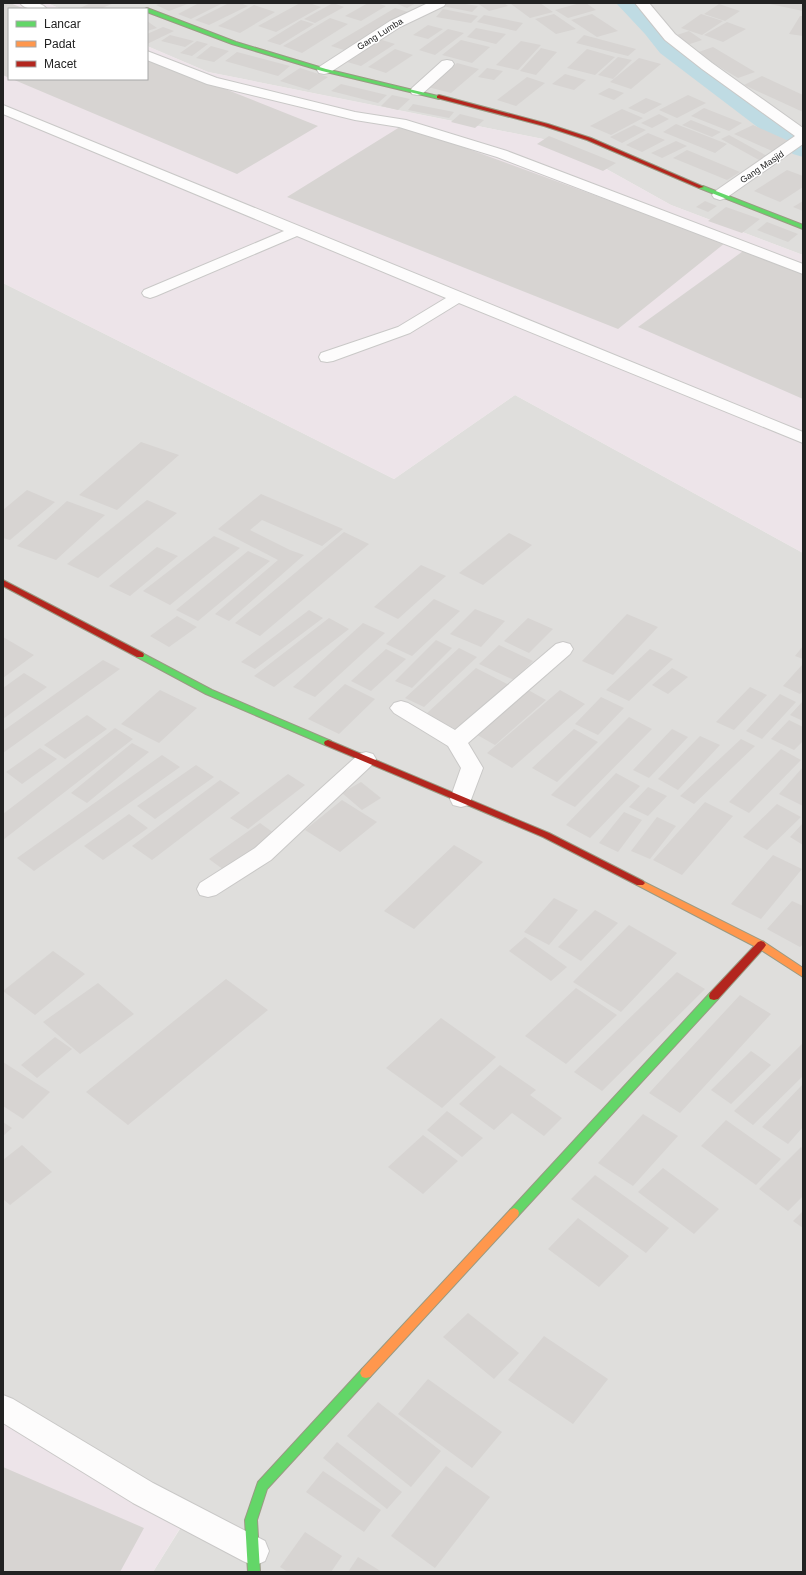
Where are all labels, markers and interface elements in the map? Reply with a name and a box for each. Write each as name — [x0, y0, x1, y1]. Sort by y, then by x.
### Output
legend — [8, 8, 148, 80]
street label: Gang Lumba — [355, 16, 405, 52]
text: Lancar — [44, 17, 81, 31]
text: Padat — [44, 37, 76, 51]
text: Macet — [44, 57, 77, 71]
street label: Gang Masjid — [738, 149, 786, 185]

